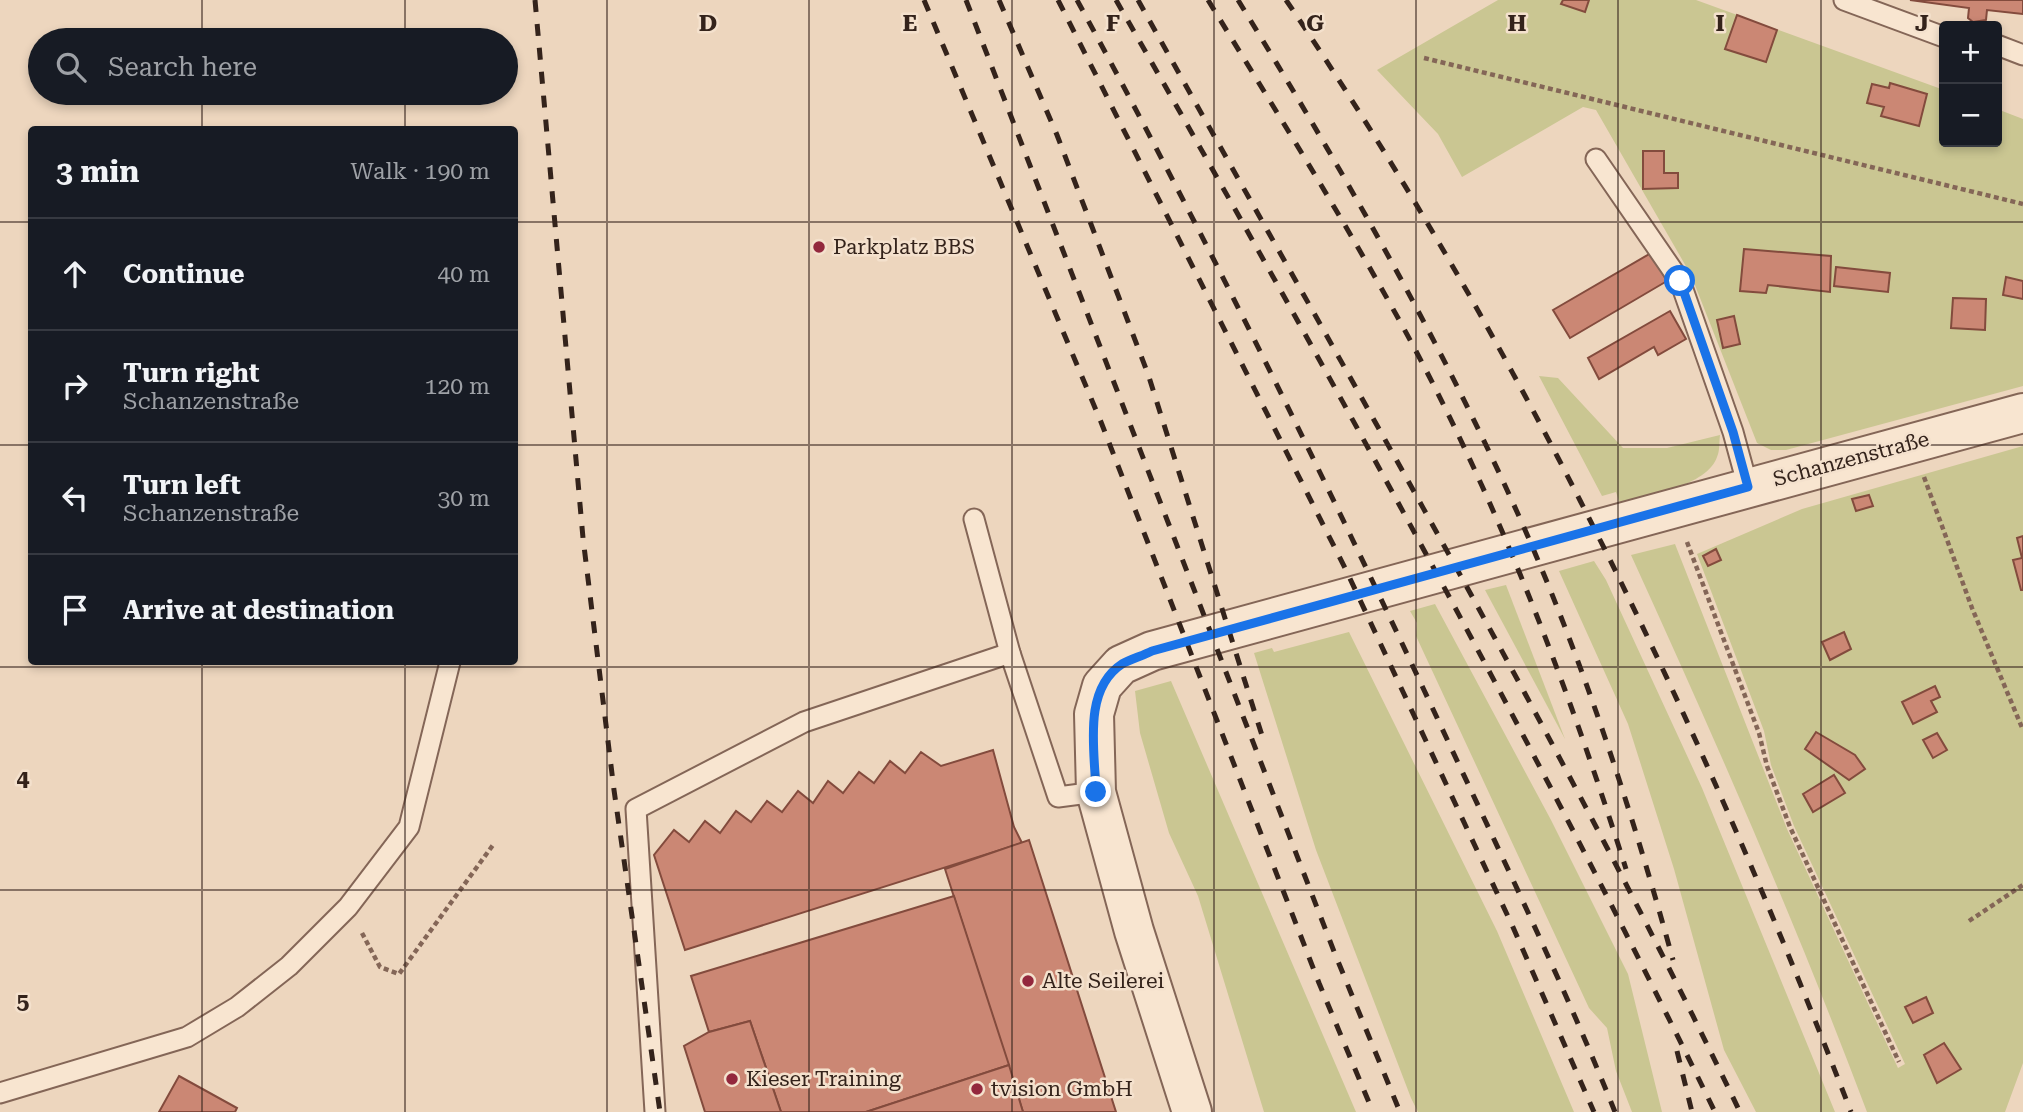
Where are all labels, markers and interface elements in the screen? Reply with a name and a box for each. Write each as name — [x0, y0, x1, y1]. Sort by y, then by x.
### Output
text: D — [699, 10, 717, 37]
text: E — [903, 10, 917, 37]
text: F — [1106, 10, 1120, 37]
text: G — [1306, 10, 1324, 37]
text: H — [1508, 10, 1527, 37]
text: I — [1715, 10, 1725, 37]
text: J — [1915, 10, 1929, 37]
map controls — [1939, 21, 2002, 147]
button: + — [1939, 21, 2002, 84]
search box — [28, 28, 518, 105]
icon: search — [52, 48, 90, 86]
text: Search here — [108, 52, 257, 82]
button: − — [1939, 84, 2002, 147]
text: 3 min — [56, 154, 139, 189]
text: Walk · 190 m — [351, 158, 490, 185]
place label: Parkplatz BBS — [833, 235, 975, 259]
marker: Parkplatz BBS — [811, 239, 827, 255]
icon: ahead — [56, 255, 94, 293]
text: Continue — [123, 259, 245, 289]
text: 40 m — [437, 261, 490, 288]
route start — [1664, 265, 1695, 296]
text: Turn right — [123, 358, 259, 388]
icon: right — [56, 367, 94, 405]
text: 120 m — [425, 373, 490, 400]
text: Schanzenstraße — [123, 388, 299, 415]
street label: Schanzenstraße — [1770, 427, 1932, 491]
text: Turn left — [123, 470, 241, 500]
icon: left — [56, 479, 94, 517]
text: 30 m — [437, 485, 490, 512]
text: Schanzenstraße — [123, 500, 299, 527]
icon: arrive — [56, 591, 94, 629]
text: Arrive at destination — [123, 595, 394, 625]
text: 4 — [17, 765, 30, 792]
route end — [1080, 776, 1111, 807]
place label: Alte Seilerei — [1042, 969, 1165, 993]
marker: Alte Seilerei — [1020, 973, 1036, 989]
text: 5 — [17, 988, 30, 1015]
place label: Kieser Training — [746, 1067, 901, 1091]
marker: Kieser Training — [724, 1071, 740, 1087]
place label: tvision GmbH — [991, 1077, 1133, 1101]
marker: tvision GmbH — [969, 1081, 985, 1097]

